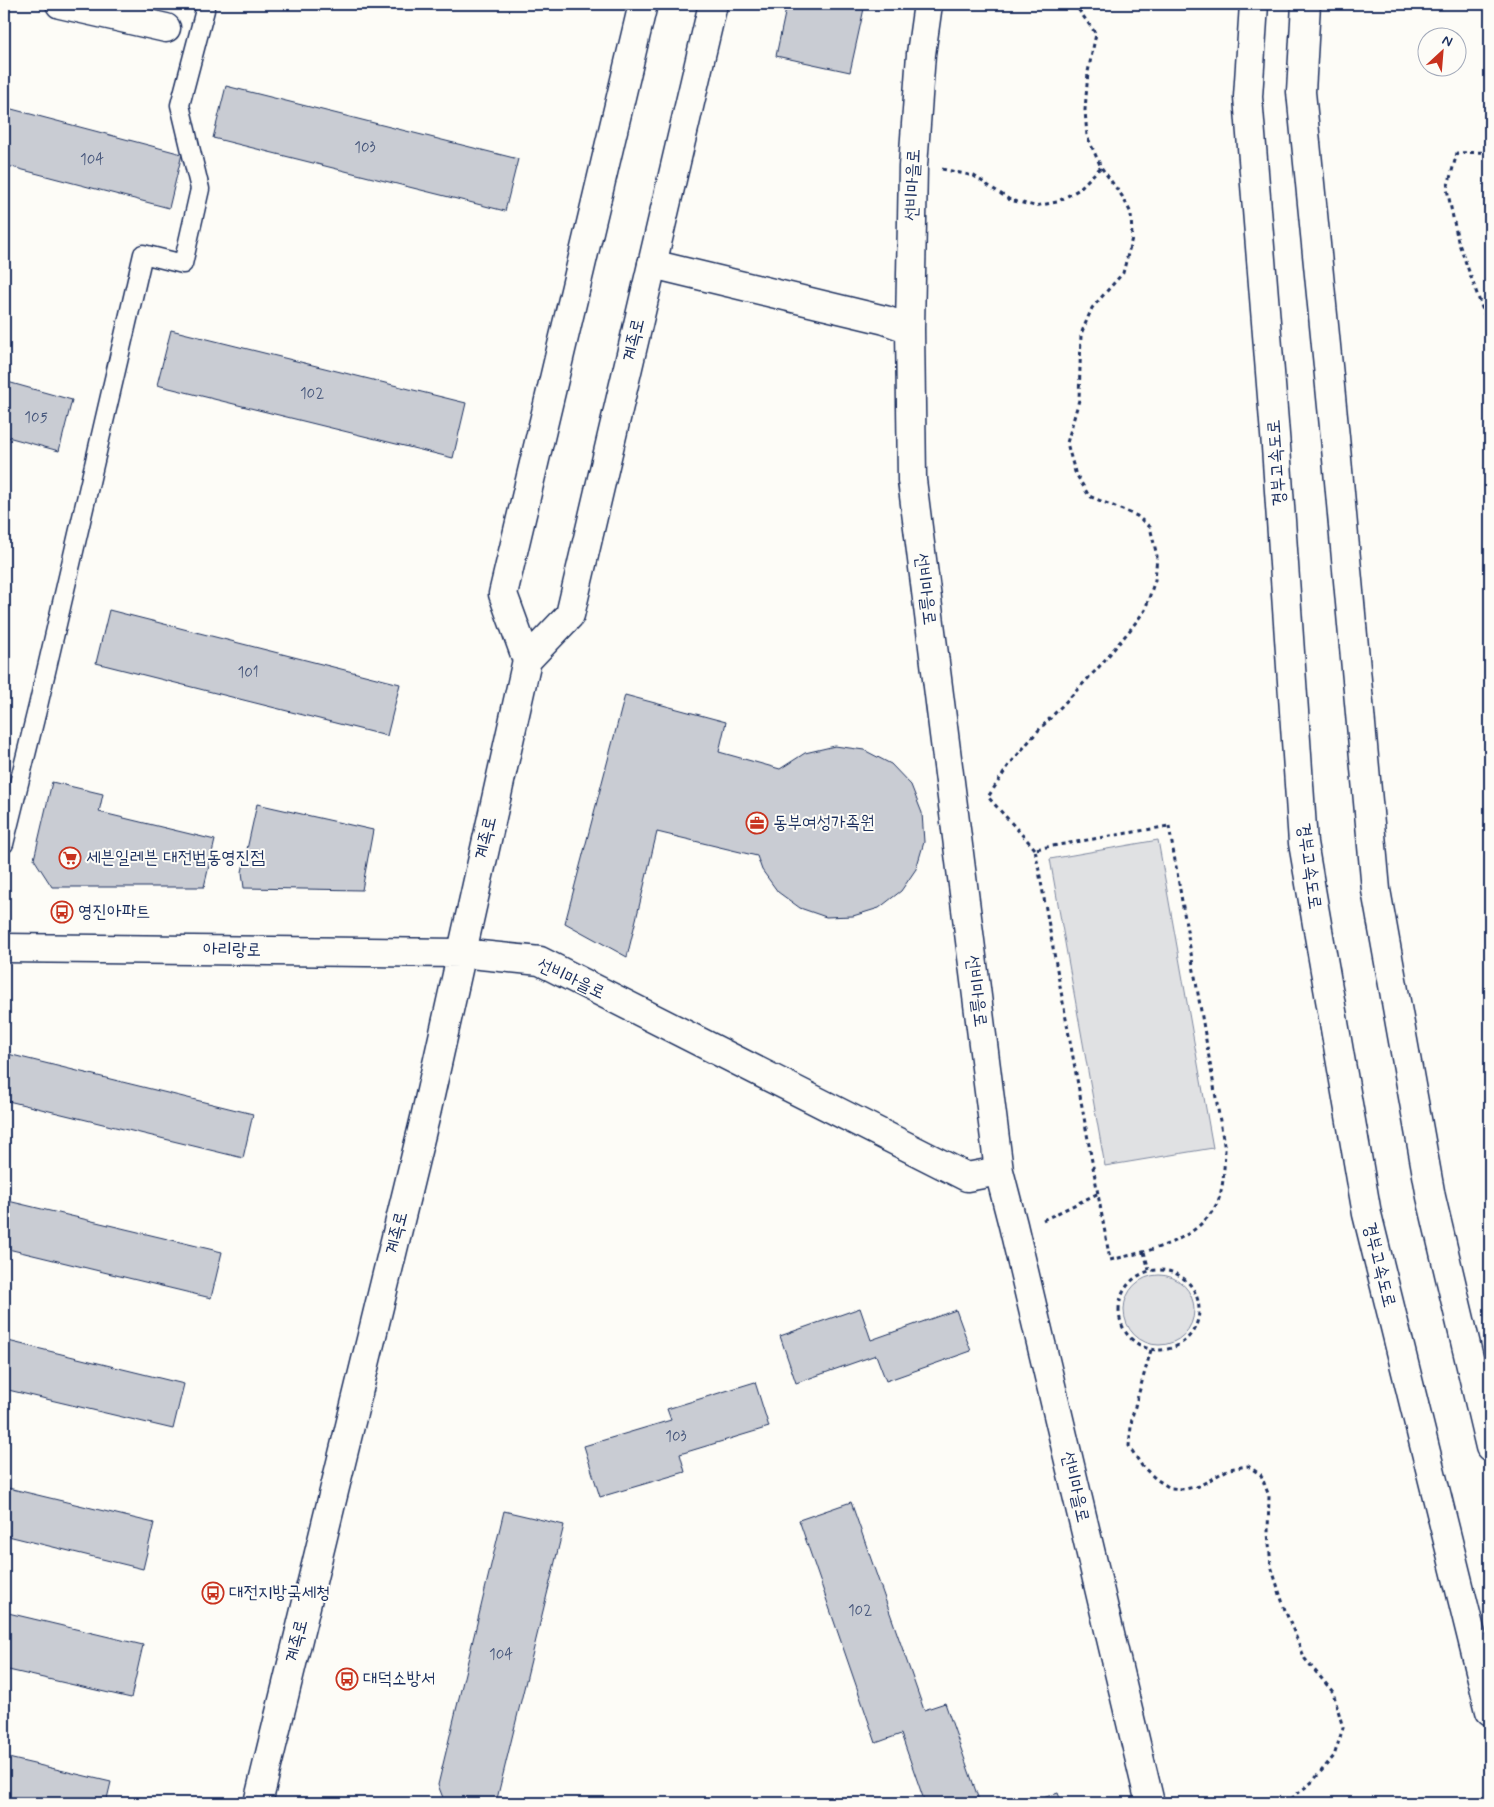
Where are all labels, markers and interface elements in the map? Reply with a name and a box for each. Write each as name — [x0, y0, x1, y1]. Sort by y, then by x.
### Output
north arrow — [1416, 28, 1466, 78]
text: N — [1439, 31, 1455, 51]
house number: 103 — [354, 138, 376, 158]
street label: 선비마을로 — [900, 148, 926, 222]
house number: 104 — [80, 150, 104, 170]
street label: 계족로 — [617, 316, 651, 364]
house number: 102 — [300, 384, 324, 404]
house number: 105 — [24, 408, 48, 428]
street label: 경부고속도로 — [1262, 419, 1292, 507]
street label: 선비마을로 — [909, 552, 941, 626]
house number: 101 — [237, 663, 259, 683]
office icon: 동부여성가족원 — [745, 811, 769, 835]
place label: 동부여성가족원 — [773, 811, 874, 835]
street label: 계족로 — [469, 814, 503, 862]
street label: 경부고속도로 — [1291, 821, 1327, 911]
supermarket icon: 세븐일레븐 대전법동영진점 — [58, 846, 82, 870]
place label: 세븐일레븐 대전법동영진점 — [86, 846, 265, 870]
bus stop icon: 영진아파트 — [50, 900, 74, 924]
place label: 영진아파트 — [78, 900, 150, 924]
street label: 아리랑로 — [203, 937, 261, 963]
street label: 선비마을로 — [533, 953, 609, 1005]
street label: 선비마을로 — [960, 954, 992, 1028]
street label: 계족로 — [380, 1209, 414, 1257]
street label: 경부고속도로 — [1357, 1220, 1401, 1310]
house number: 103 — [665, 1427, 687, 1447]
street label: 선비마을로 — [1055, 1449, 1095, 1525]
bus stop icon: 대전지방국세청 — [201, 1581, 225, 1605]
place label: 대전지방국세청 — [229, 1581, 330, 1605]
house number: 102 — [848, 1601, 872, 1621]
street label: 계족로 — [280, 1617, 314, 1665]
house number: 104 — [489, 1645, 513, 1665]
bus stop icon: 대덕소방서 — [335, 1667, 359, 1691]
place label: 대덕소방서 — [363, 1667, 435, 1691]

